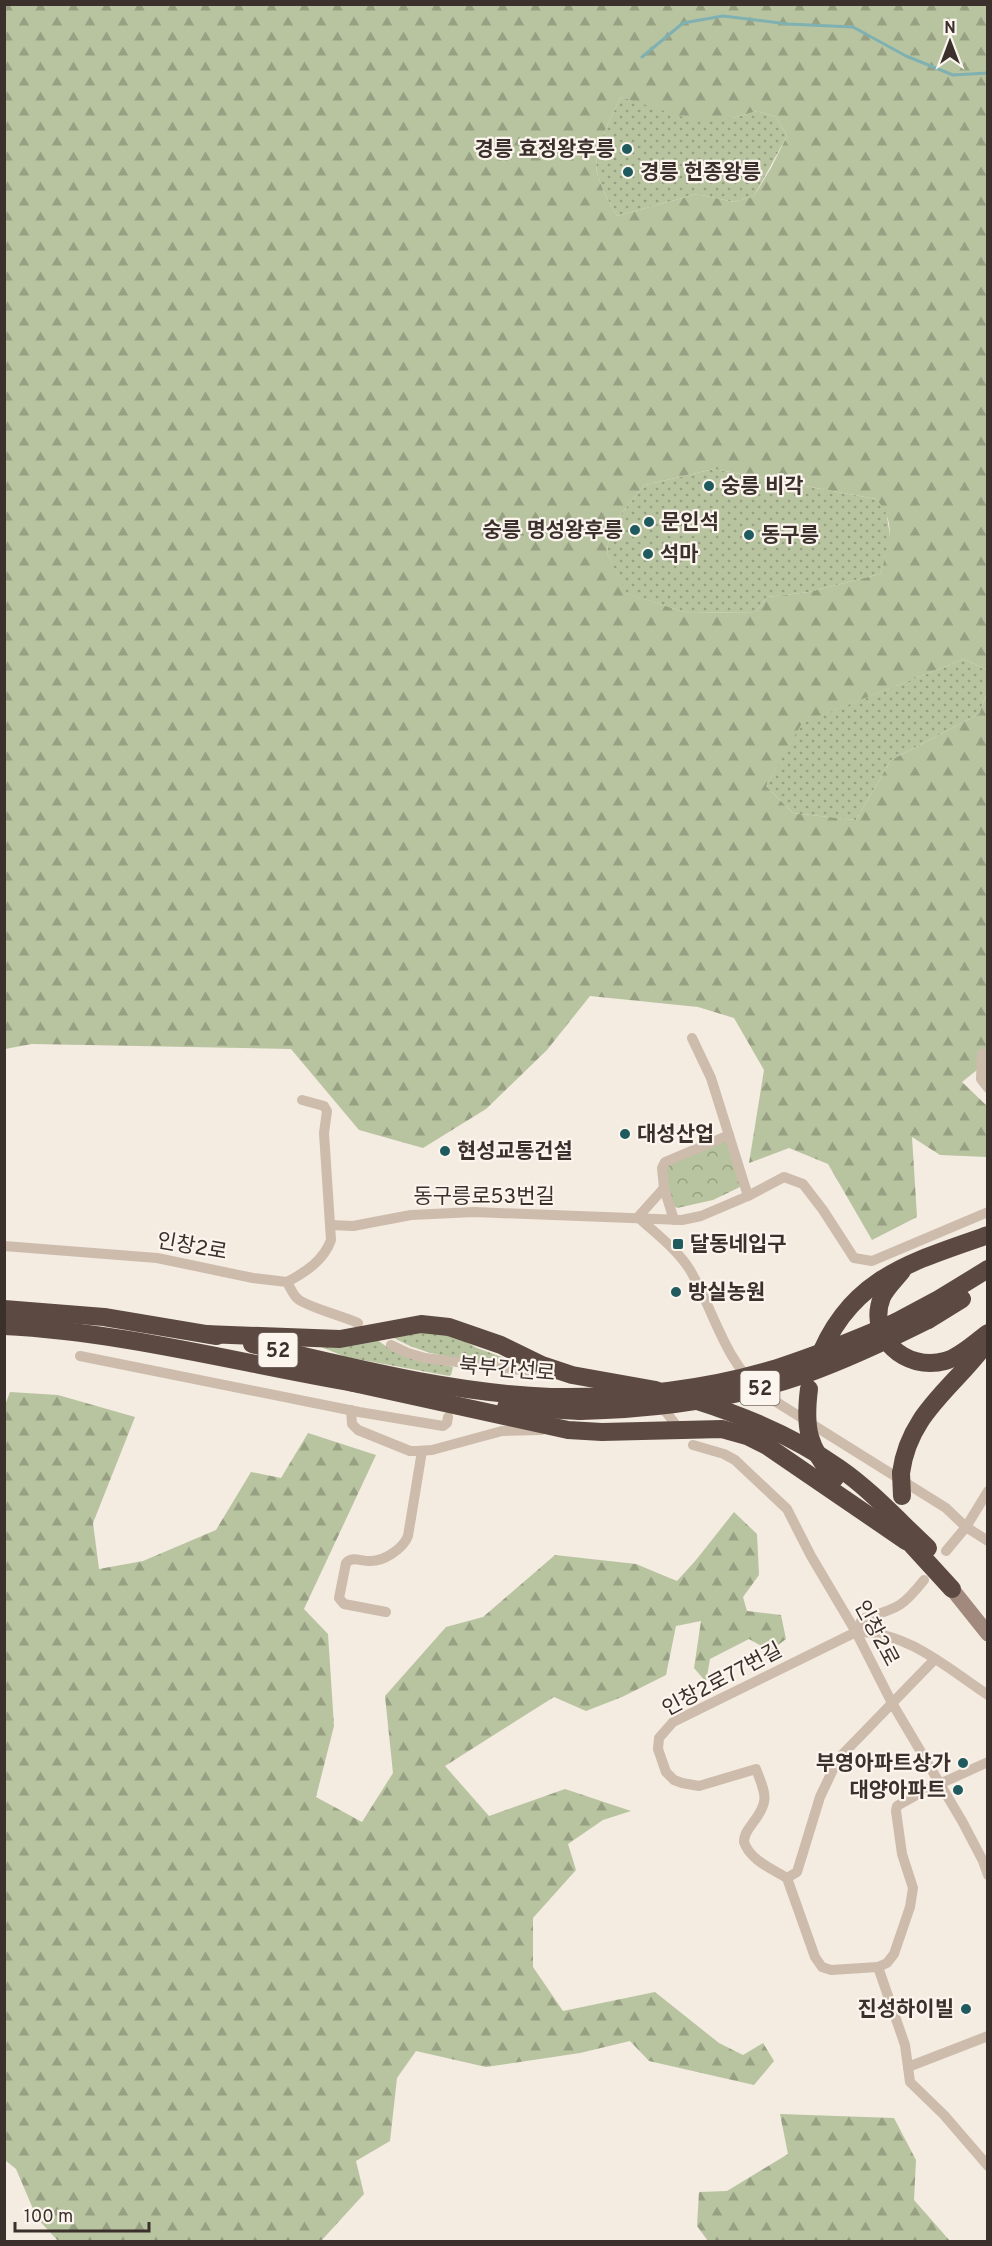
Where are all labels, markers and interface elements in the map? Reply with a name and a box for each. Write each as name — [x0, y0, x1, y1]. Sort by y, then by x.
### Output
north arrow — [920, 12, 980, 72]
text: N — [944, 19, 956, 39]
place label: 경릉 효정왕후릉 — [475, 137, 615, 164]
marker: 경릉 효정왕후릉 — [620, 142, 634, 156]
place label: 경릉 헌종왕릉 — [640, 160, 761, 187]
marker: 경릉 헌종왕릉 — [621, 165, 635, 179]
place label: 숭릉 비각 — [721, 474, 804, 501]
marker: 숭릉 비각 — [702, 479, 716, 493]
place label: 문인석 — [661, 510, 719, 537]
marker: 문인석 — [642, 515, 656, 529]
place label: 숭릉 명성왕후릉 — [483, 518, 623, 545]
marker: 숭릉 명성왕후릉 — [628, 523, 642, 537]
place label: 동구릉 — [761, 523, 819, 550]
marker: 동구릉 — [742, 528, 756, 542]
place label: 석마 — [660, 542, 699, 569]
marker: 석마 — [641, 547, 655, 561]
place label: 대성산업 — [637, 1122, 714, 1149]
marker: 대성산업 — [618, 1127, 632, 1141]
place label: 현성교통건설 — [457, 1139, 573, 1166]
marker: 현성교통건설 — [438, 1144, 452, 1158]
street label: 동구릉로53번길 — [413, 1184, 555, 1211]
street label: 인창2로 — [155, 1228, 229, 1267]
place label: 달동네입구 — [690, 1232, 787, 1259]
marker: 달동네입구 — [671, 1237, 685, 1251]
place label: 방실농원 — [688, 1280, 765, 1307]
marker: 방실농원 — [669, 1285, 683, 1299]
road number: 52 — [258, 1333, 298, 1367]
street label: 북부간선로 — [458, 1353, 556, 1388]
road number: 52 — [740, 1371, 780, 1405]
street label: 인창2로 — [847, 1596, 904, 1671]
street label: 인창2로77번길 — [658, 1637, 787, 1723]
place label: 부영아파트상가 — [816, 1751, 951, 1778]
marker: 부영아파트상가 — [956, 1756, 970, 1770]
place label: 대양아파트 — [849, 1778, 946, 1805]
marker: 대양아파트 — [951, 1783, 965, 1797]
place label: 진성하이빌 — [857, 1997, 954, 2024]
marker: 진성하이빌 — [959, 2002, 973, 2016]
scale bar — [15, 2195, 148, 2233]
text: 100 m — [24, 2206, 73, 2229]

